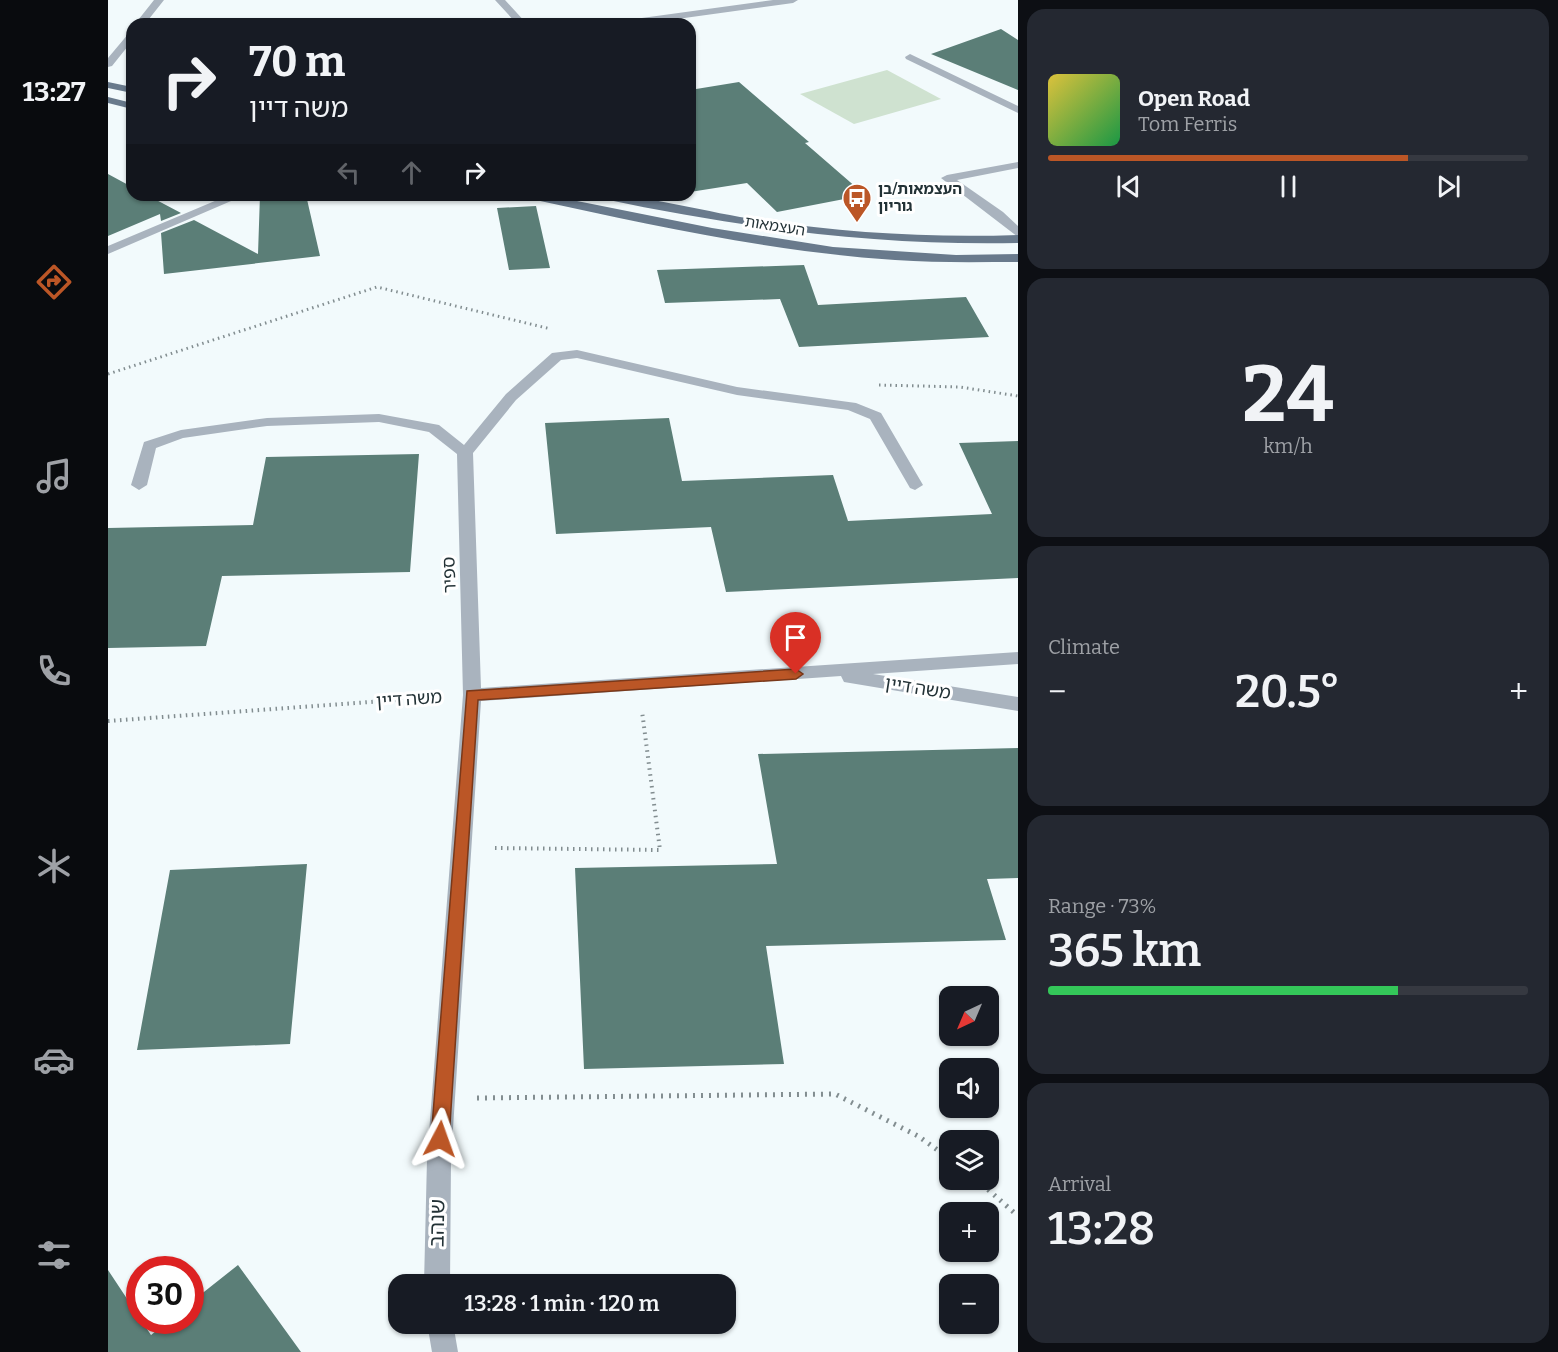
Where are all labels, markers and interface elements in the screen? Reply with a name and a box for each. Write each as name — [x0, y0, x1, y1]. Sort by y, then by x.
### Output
text: 70 m — [249, 37, 345, 87]
icon: right — [150, 42, 228, 120]
text: 13:27 — [22, 76, 86, 108]
text: Open Road — [1138, 85, 1250, 112]
text: משה דיין — [249, 92, 348, 124]
text: Tom Ferris — [1138, 112, 1237, 136]
icon: left — [332, 156, 365, 189]
icon: ahead — [395, 156, 428, 189]
icon: right — [458, 156, 491, 189]
icon: previous — [1112, 170, 1145, 203]
icon: pause — [1272, 170, 1305, 203]
icon: next — [1432, 170, 1465, 203]
place label: העצמאות/בן גוריון — [878, 180, 962, 215]
bus stop icon: העצמאות/בן גוריון — [841, 182, 873, 224]
street label: העצמאות — [744, 212, 806, 240]
icon: directions — [33, 261, 75, 303]
text: 24 — [1242, 348, 1334, 442]
text: km/h — [1263, 434, 1313, 458]
icon: music — [33, 455, 75, 497]
street label: ספיר — [437, 556, 461, 594]
pin — [770, 612, 821, 674]
icon: arrive — [779, 621, 812, 654]
text: Climate — [1048, 635, 1120, 659]
icon: phone — [33, 650, 75, 692]
text: 20.5° — [1235, 665, 1340, 719]
street label: משה דיין — [884, 672, 953, 704]
text: − — [1048, 672, 1066, 712]
text: + — [1509, 672, 1528, 712]
street label: משה דיין — [375, 686, 443, 712]
icon: climate — [33, 845, 75, 887]
text: Range · 73% — [1048, 894, 1156, 918]
text: 365 km — [1048, 924, 1201, 978]
north arrow — [939, 986, 999, 1046]
map controls — [939, 986, 999, 1334]
icon: car — [33, 1039, 75, 1081]
button: sound — [939, 1058, 999, 1118]
position arrow — [408, 1107, 472, 1171]
button: layers — [939, 1130, 999, 1190]
text: Arrival — [1048, 1172, 1111, 1196]
street label: שנהב — [424, 1199, 450, 1247]
button: + — [939, 1202, 999, 1262]
text: 13:28 — [1048, 1202, 1155, 1256]
icon: filters — [33, 1234, 75, 1276]
speed limit sign: 30 — [126, 1256, 204, 1334]
button: − — [939, 1274, 999, 1334]
text: 13:28 · 1 min · 120 m — [465, 1290, 659, 1317]

